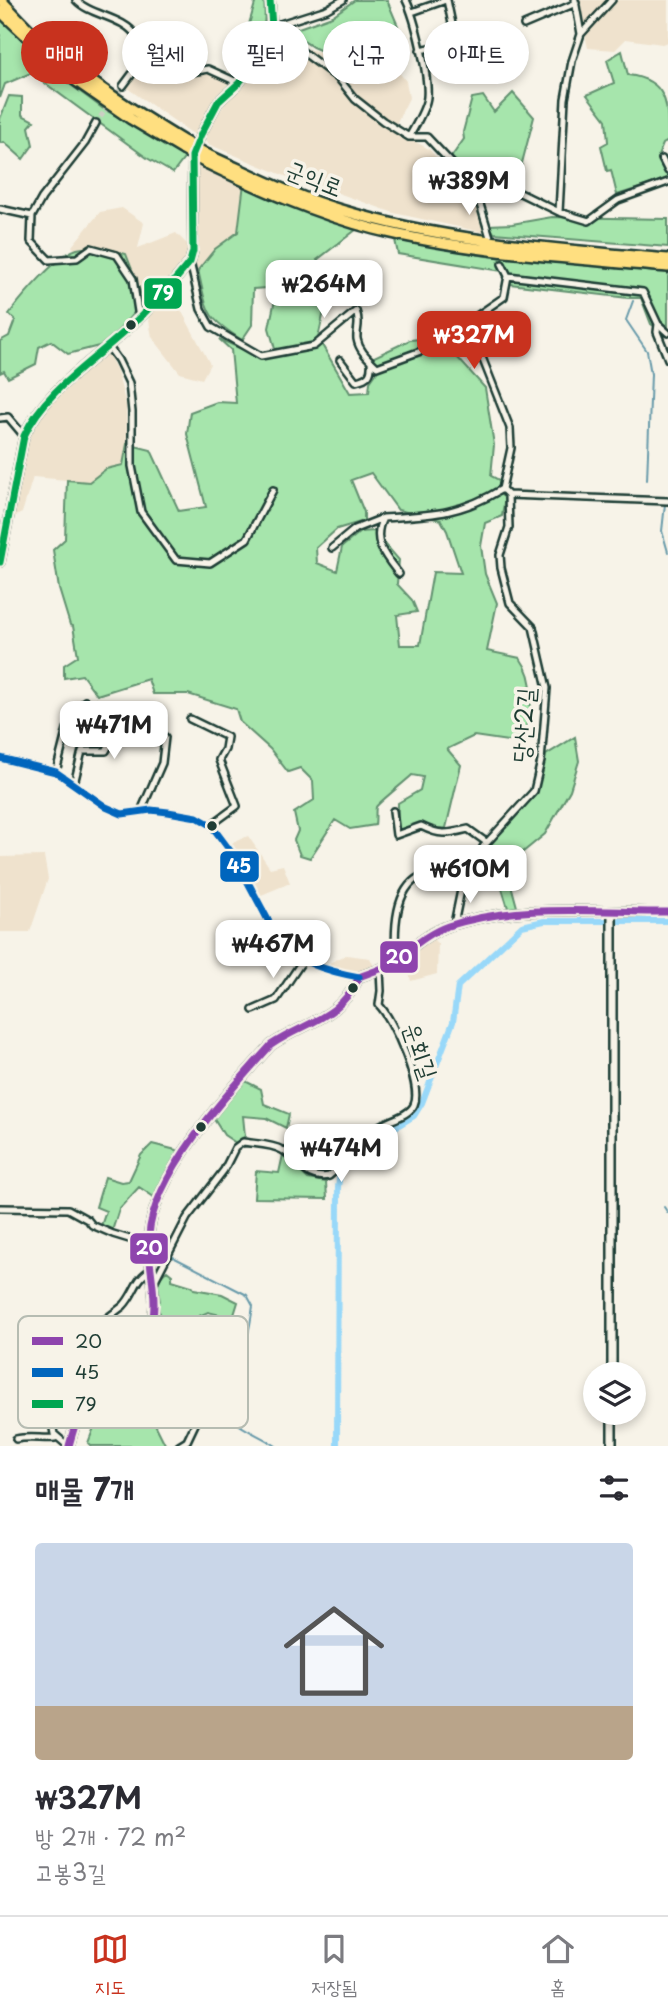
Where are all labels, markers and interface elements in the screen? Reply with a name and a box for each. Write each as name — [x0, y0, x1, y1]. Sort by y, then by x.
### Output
chip: 매매 — [21, 21, 108, 84]
chip: 월세 — [122, 21, 208, 84]
chip: 필터 — [222, 21, 309, 84]
chip: 신규 — [323, 21, 410, 84]
chip: 아파트 — [424, 21, 529, 84]
street label: 군익로 — [281, 150, 348, 204]
pin: ₩389M — [420, 158, 518, 217]
text: ₩389M — [428, 162, 510, 197]
pin: ₩264M — [275, 260, 373, 320]
text: ₩264M — [282, 265, 366, 300]
line badge: 79 — [143, 277, 183, 310]
text: 79 — [152, 278, 174, 306]
pin: ₩327M — [425, 312, 523, 371]
text: ₩327M — [433, 316, 515, 351]
unlabelled marker — [124, 318, 138, 332]
street label: 당산2길 — [501, 686, 543, 763]
pin: ₩471M — [65, 702, 163, 761]
text: ₩471M — [76, 706, 152, 741]
unlabelled marker — [205, 819, 219, 833]
pin: ₩610M — [421, 846, 519, 905]
line badge: 45 — [219, 850, 260, 883]
text: ₩610M — [430, 850, 510, 885]
text: 45 — [227, 851, 251, 879]
pin: ₩467M — [224, 920, 322, 980]
text: ₩467M — [231, 925, 315, 960]
line badge: 20 — [379, 940, 419, 974]
text: 20 — [385, 942, 413, 970]
unlabelled marker — [346, 981, 360, 995]
street label: 운회길 — [395, 1017, 448, 1084]
unlabelled marker — [194, 1120, 208, 1134]
pin: ₩474M — [292, 1124, 390, 1184]
text: ₩474M — [300, 1129, 382, 1164]
line badge: 20 — [129, 1232, 169, 1265]
text: 20 — [135, 1233, 163, 1261]
legend — [18, 1316, 248, 1428]
text: 20 — [75, 1326, 102, 1354]
text: 45 — [75, 1357, 99, 1385]
map controls — [583, 1362, 646, 1425]
button: layers — [583, 1362, 646, 1425]
text: 79 — [75, 1389, 97, 1417]
text: 매물 7개 — [35, 1466, 134, 1511]
icon: filters — [595, 1469, 633, 1507]
icon: home — [271, 1588, 397, 1714]
text: ₩327M — [35, 1774, 142, 1819]
text: 방 2개 · 72 m² — [35, 1819, 186, 1854]
text: 고봉3길 — [35, 1854, 106, 1889]
tab: 지도 — [91, 1930, 129, 2001]
tab: 저장됨 — [311, 1930, 357, 2001]
tab: 홈 — [539, 1930, 577, 2001]

